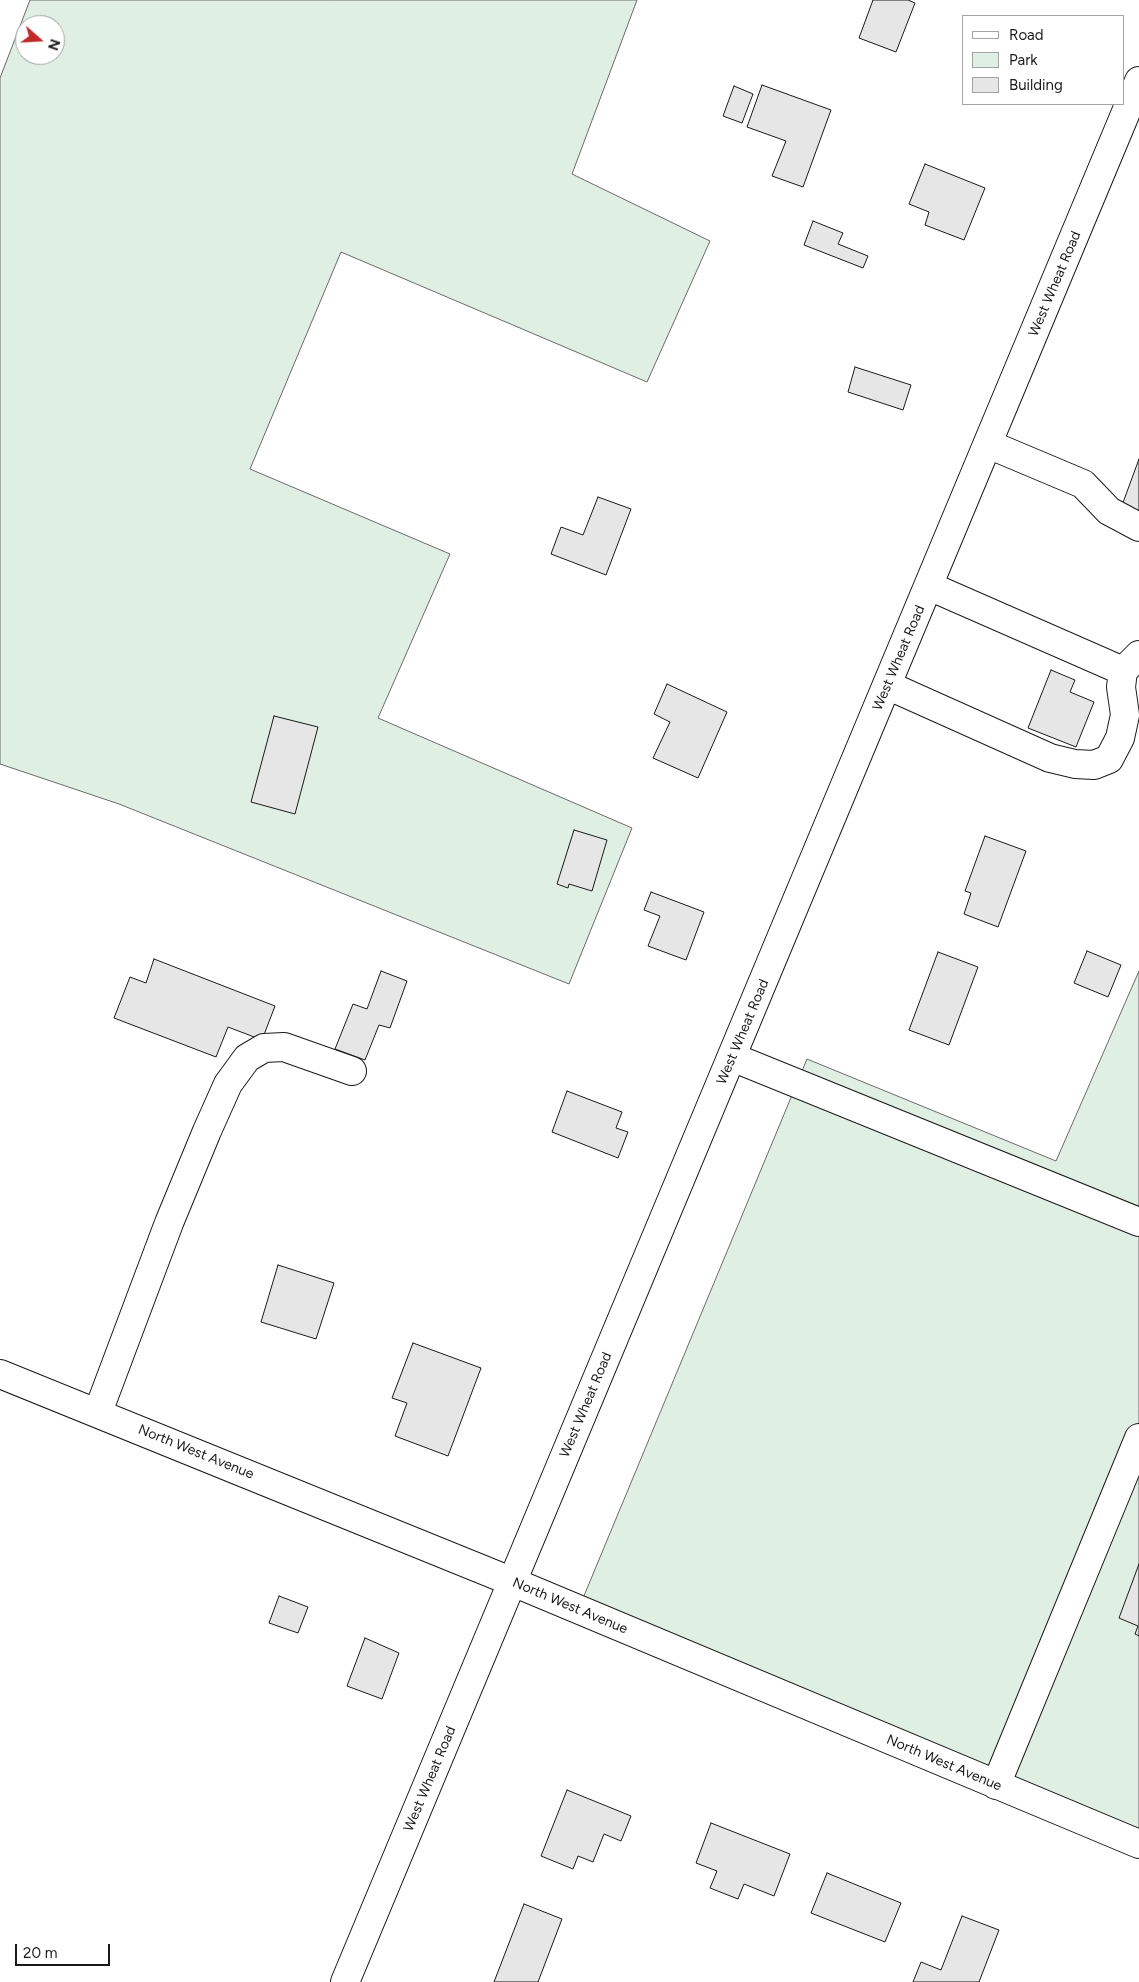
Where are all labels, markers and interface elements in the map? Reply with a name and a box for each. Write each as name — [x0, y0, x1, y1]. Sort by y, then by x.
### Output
north arrow — [15, 15, 65, 65]
legend — [962, 15, 1124, 105]
text: Road — [1009, 26, 1044, 44]
text: N — [44, 37, 64, 53]
text: Park — [1009, 51, 1038, 69]
text: Building — [1009, 76, 1063, 94]
street label: West Wheat Road — [1025, 229, 1085, 339]
street label: West Wheat Road — [869, 603, 929, 713]
street label: West Wheat Road — [713, 977, 773, 1087]
street label: West Wheat Road — [556, 1350, 616, 1460]
street label: North West Avenue — [136, 1421, 256, 1483]
street label: North West Avenue — [510, 1574, 630, 1638]
street label: West Wheat Road — [400, 1724, 460, 1834]
street label: North West Avenue — [884, 1731, 1004, 1795]
scale bar — [18, 1934, 112, 1966]
text: 20 m — [23, 1944, 57, 1962]

